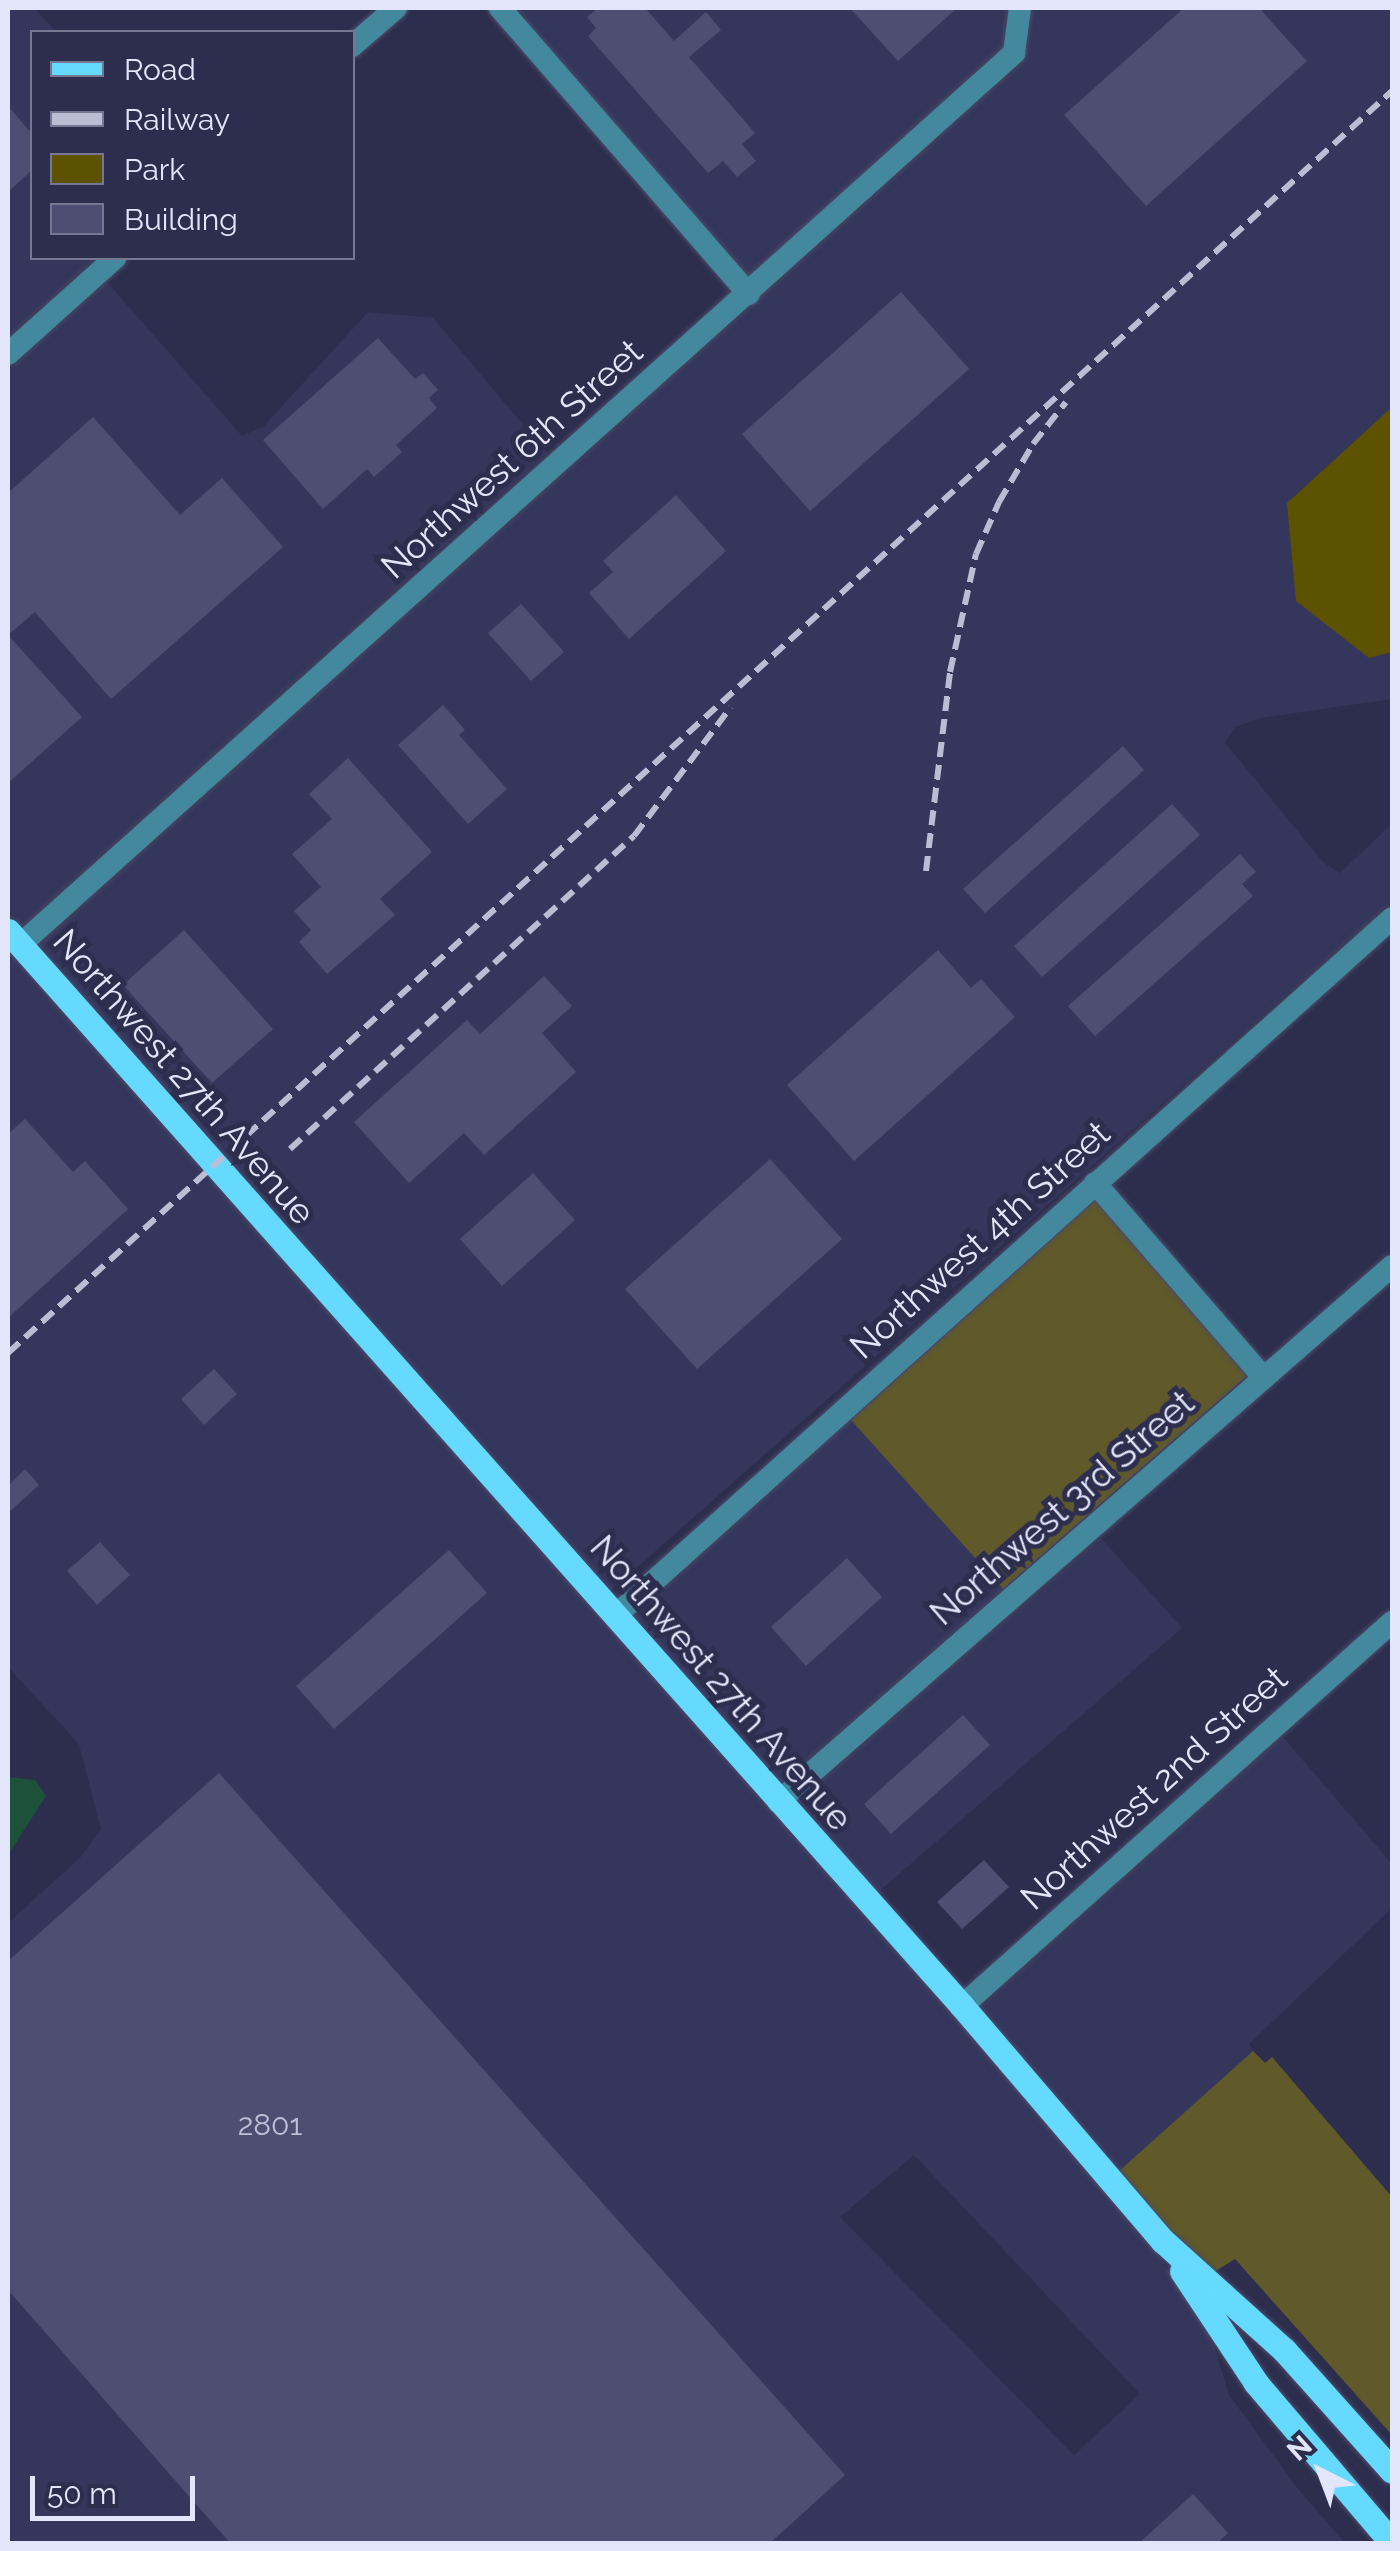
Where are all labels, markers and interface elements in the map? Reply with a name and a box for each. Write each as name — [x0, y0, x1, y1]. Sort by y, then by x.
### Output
legend — [30, 30, 355, 260]
text: Road — [124, 52, 196, 87]
text: Railway — [124, 102, 230, 137]
text: Park — [124, 152, 185, 187]
text: Building — [124, 202, 238, 237]
street label: Northwest 6th Street — [373, 331, 651, 587]
street label: Northwest 27th Avenue — [44, 920, 324, 1234]
street label: Northwest 4th Street — [842, 1112, 1118, 1368]
street label: Northwest 3rd Street — [922, 1382, 1202, 1634]
street label: Northwest 27th Avenue — [581, 1526, 861, 1840]
street label: Northwest 2nd Street — [1012, 1657, 1296, 1919]
house number: 2801 — [238, 2107, 302, 2143]
north arrow — [1270, 2421, 1370, 2521]
text: N — [1281, 2429, 1319, 2468]
scale bar — [35, 2456, 200, 2518]
text: 50 m — [47, 2476, 117, 2511]

